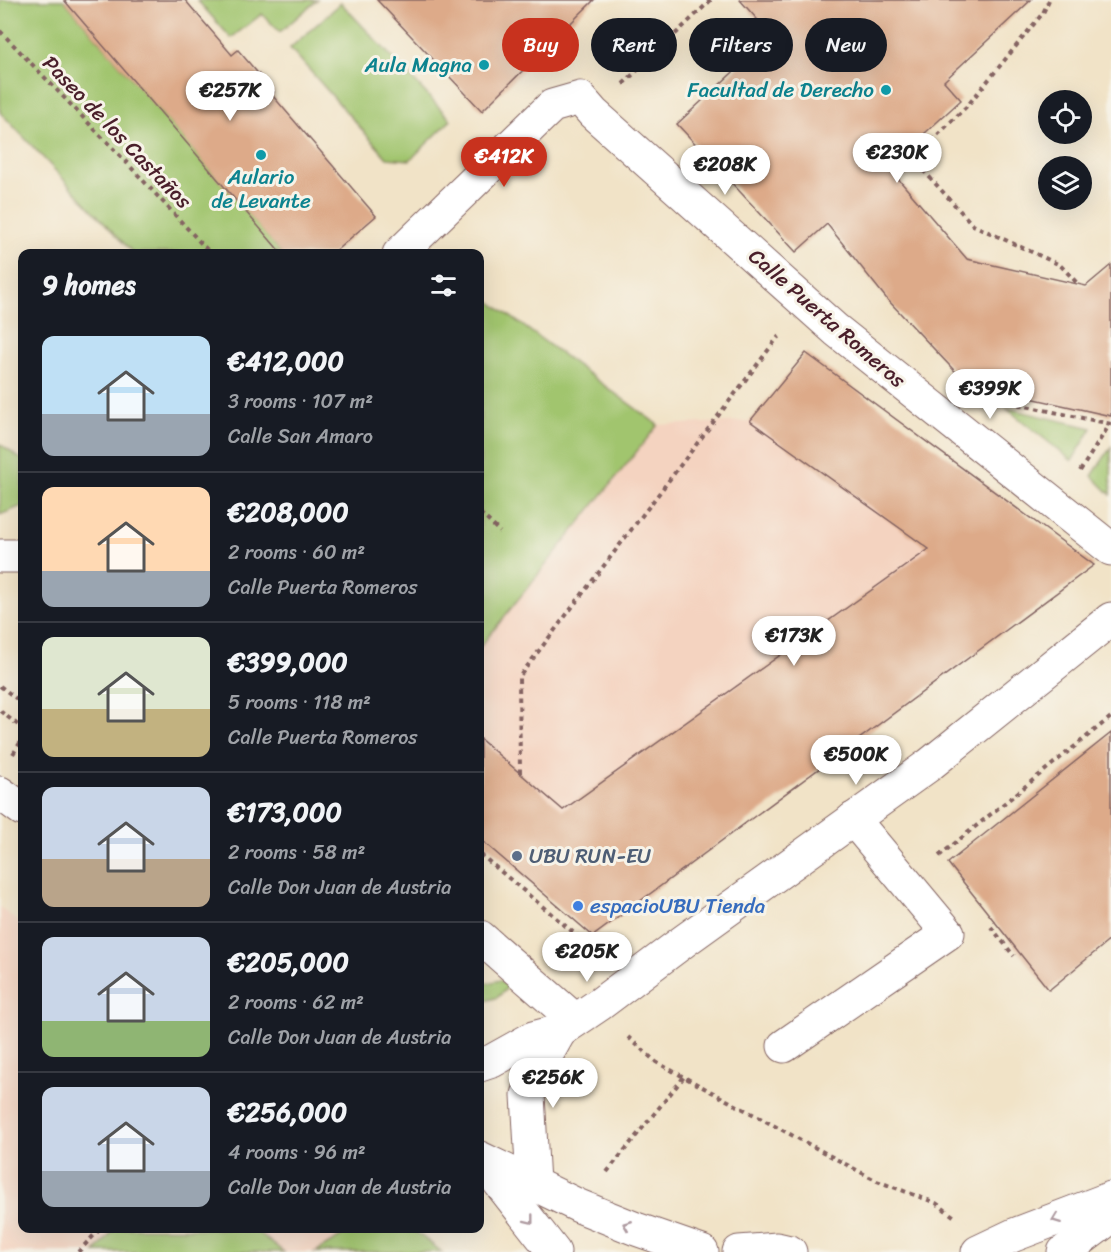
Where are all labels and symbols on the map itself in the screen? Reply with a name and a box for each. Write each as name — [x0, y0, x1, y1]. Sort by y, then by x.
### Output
street label: Paseo de los Castaños — [33, 46, 201, 218]
place label: Aula Magna — [364, 46, 472, 84]
marker: Aula Magna — [477, 58, 491, 72]
pin: €257K — [188, 71, 272, 122]
place label: Facultad de Derecho — [687, 71, 874, 109]
marker: Facultad de Derecho — [879, 83, 893, 97]
pin: €230K — [855, 133, 939, 184]
pin: €412K — [462, 137, 546, 188]
pin: €208K — [683, 145, 767, 196]
marker: Aulario de Levante — [254, 148, 268, 162]
place label: Aulario de Levante — [211, 158, 311, 220]
street label: Calle Puerta Romeros — [739, 238, 915, 398]
pin: €399K — [948, 369, 1032, 420]
pin: €173K — [752, 616, 836, 667]
pin: €500K — [814, 735, 898, 786]
place label: UBU RUN-EU — [529, 837, 652, 875]
marker: UBU RUN-EU — [510, 849, 524, 863]
place label: espacioUBU Tienda — [590, 887, 766, 925]
marker: espacioUBU Tienda — [571, 899, 585, 913]
pin: €205K — [545, 932, 629, 983]
pin: €256K — [511, 1058, 595, 1109]
one-way arrow — [1052, 1212, 1063, 1224]
one-way arrow — [523, 1213, 534, 1224]
one-way arrow — [622, 1220, 633, 1232]

